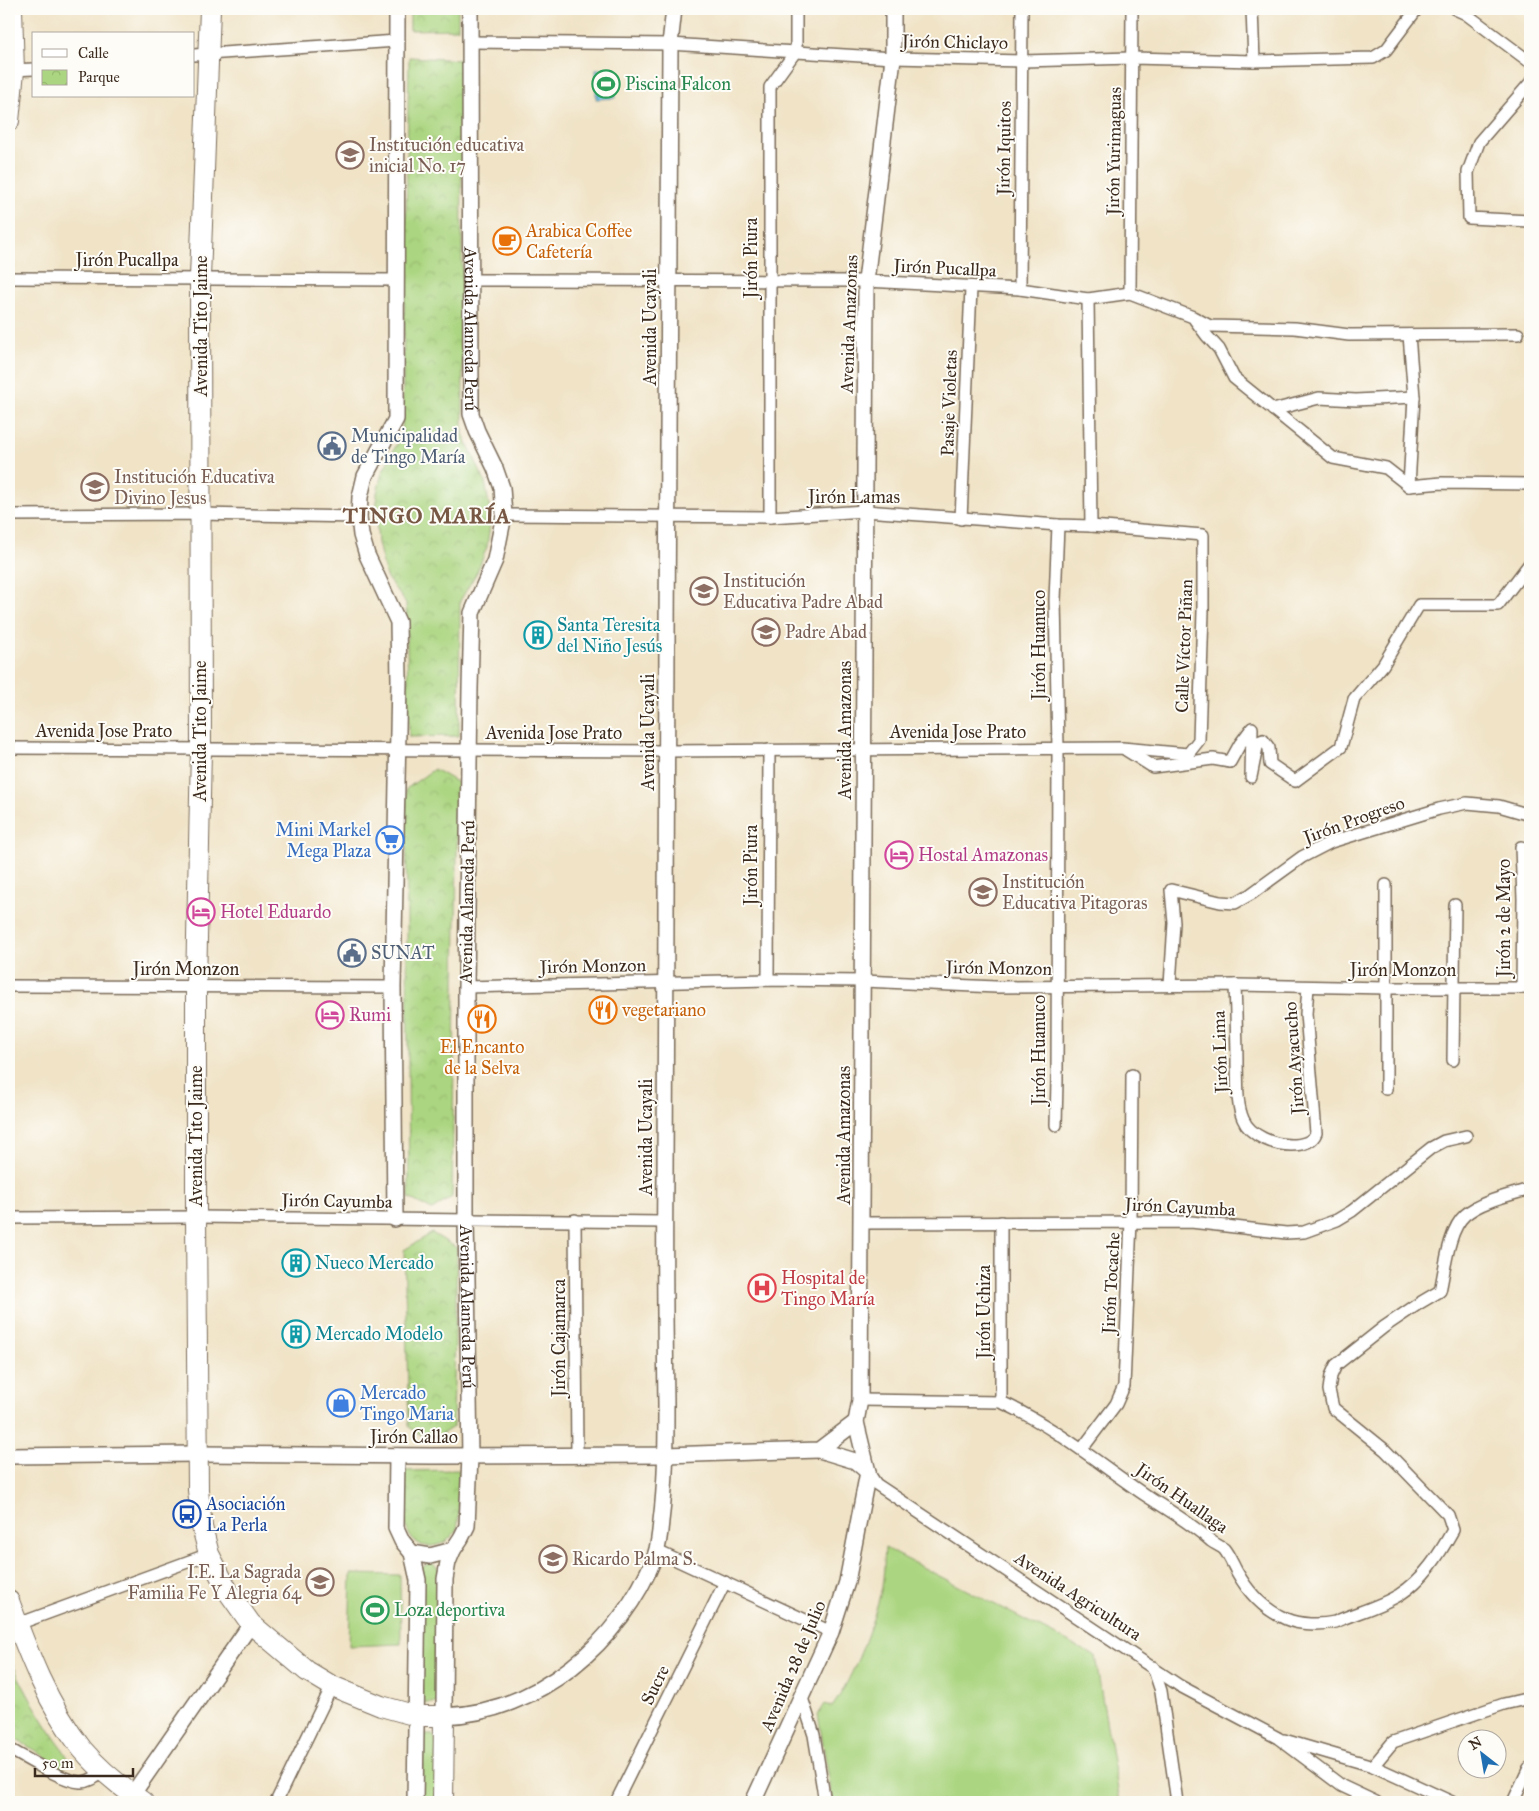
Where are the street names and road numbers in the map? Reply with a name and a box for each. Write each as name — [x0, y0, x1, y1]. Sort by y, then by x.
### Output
street label: Jirón Chiclayo — [900, 30, 1008, 55]
street label: Jirón Yurimaguas — [1102, 87, 1127, 217]
street label: Jirón Iquitos — [992, 101, 1017, 197]
street label: Jirón Piura — [740, 217, 763, 300]
street label: Avenida Alameda Perú — [460, 246, 482, 411]
street label: Jirón Pucallpa — [73, 249, 179, 272]
street label: Avenida Amazonas — [836, 254, 862, 395]
street label: Jirón Pucallpa — [891, 254, 997, 283]
street label: Avenida Tito Jaime — [190, 255, 213, 398]
street label: Avenida Ucayali — [639, 268, 661, 387]
street label: Pasaje Violetas — [936, 349, 962, 457]
street label: Jirón Lamas — [806, 486, 900, 509]
street label: Calle Víctor Piñan — [1171, 578, 1197, 713]
street label: Jirón Huanuco — [1028, 590, 1051, 702]
street label: Avenida Tito Jaime — [189, 660, 212, 803]
street label: Avenida Amazonas — [834, 661, 856, 800]
street label: Avenida Ucayali — [637, 673, 659, 792]
street label: Avenida Jose Prato — [35, 720, 172, 743]
street label: Avenida Jose Prato — [889, 721, 1026, 744]
street label: Avenida Jose Prato — [485, 722, 622, 745]
street label: Jirón Progreso — [1299, 792, 1408, 850]
street label: Avenida Alameda Perú — [455, 819, 479, 985]
street label: Jirón Piura — [740, 824, 763, 907]
street label: Jirón 2 de Mayo — [1493, 859, 1516, 979]
street label: Jirón Monzon — [538, 954, 647, 979]
street label: Jirón Monzon — [944, 956, 1053, 981]
street label: Jirón Monzon — [131, 958, 239, 981]
street label: Jirón Monzon — [1348, 959, 1456, 982]
street label: Jirón Huanuco — [1028, 995, 1051, 1107]
street label: Jirón Ayacucho — [1279, 1001, 1310, 1117]
street label: Jirón Lima — [1208, 1010, 1234, 1096]
street label: Avenida Tito Jaime — [185, 1065, 208, 1208]
street label: Avenida Amazonas — [833, 1066, 855, 1205]
street label: Avenida Ucayali — [635, 1078, 657, 1197]
street label: Jirón Cayumba — [279, 1189, 393, 1214]
street label: Jirón Cayumba — [1122, 1193, 1236, 1222]
street label: Avenida Alameda Perú — [455, 1224, 480, 1389]
street label: Jirón Tocache — [1097, 1232, 1126, 1337]
street label: Jirón Uchiza — [973, 1265, 996, 1361]
street label: Jirón Cajamarca — [548, 1279, 571, 1399]
street label: Jirón Callao — [368, 1426, 458, 1449]
street label: Jirón Huallaga — [1129, 1457, 1233, 1539]
street label: Avenida Agricultura — [1009, 1546, 1146, 1646]
street label: Avenida 28 de Julio — [755, 1597, 832, 1736]
street label: Sucre — [636, 1661, 674, 1709]

